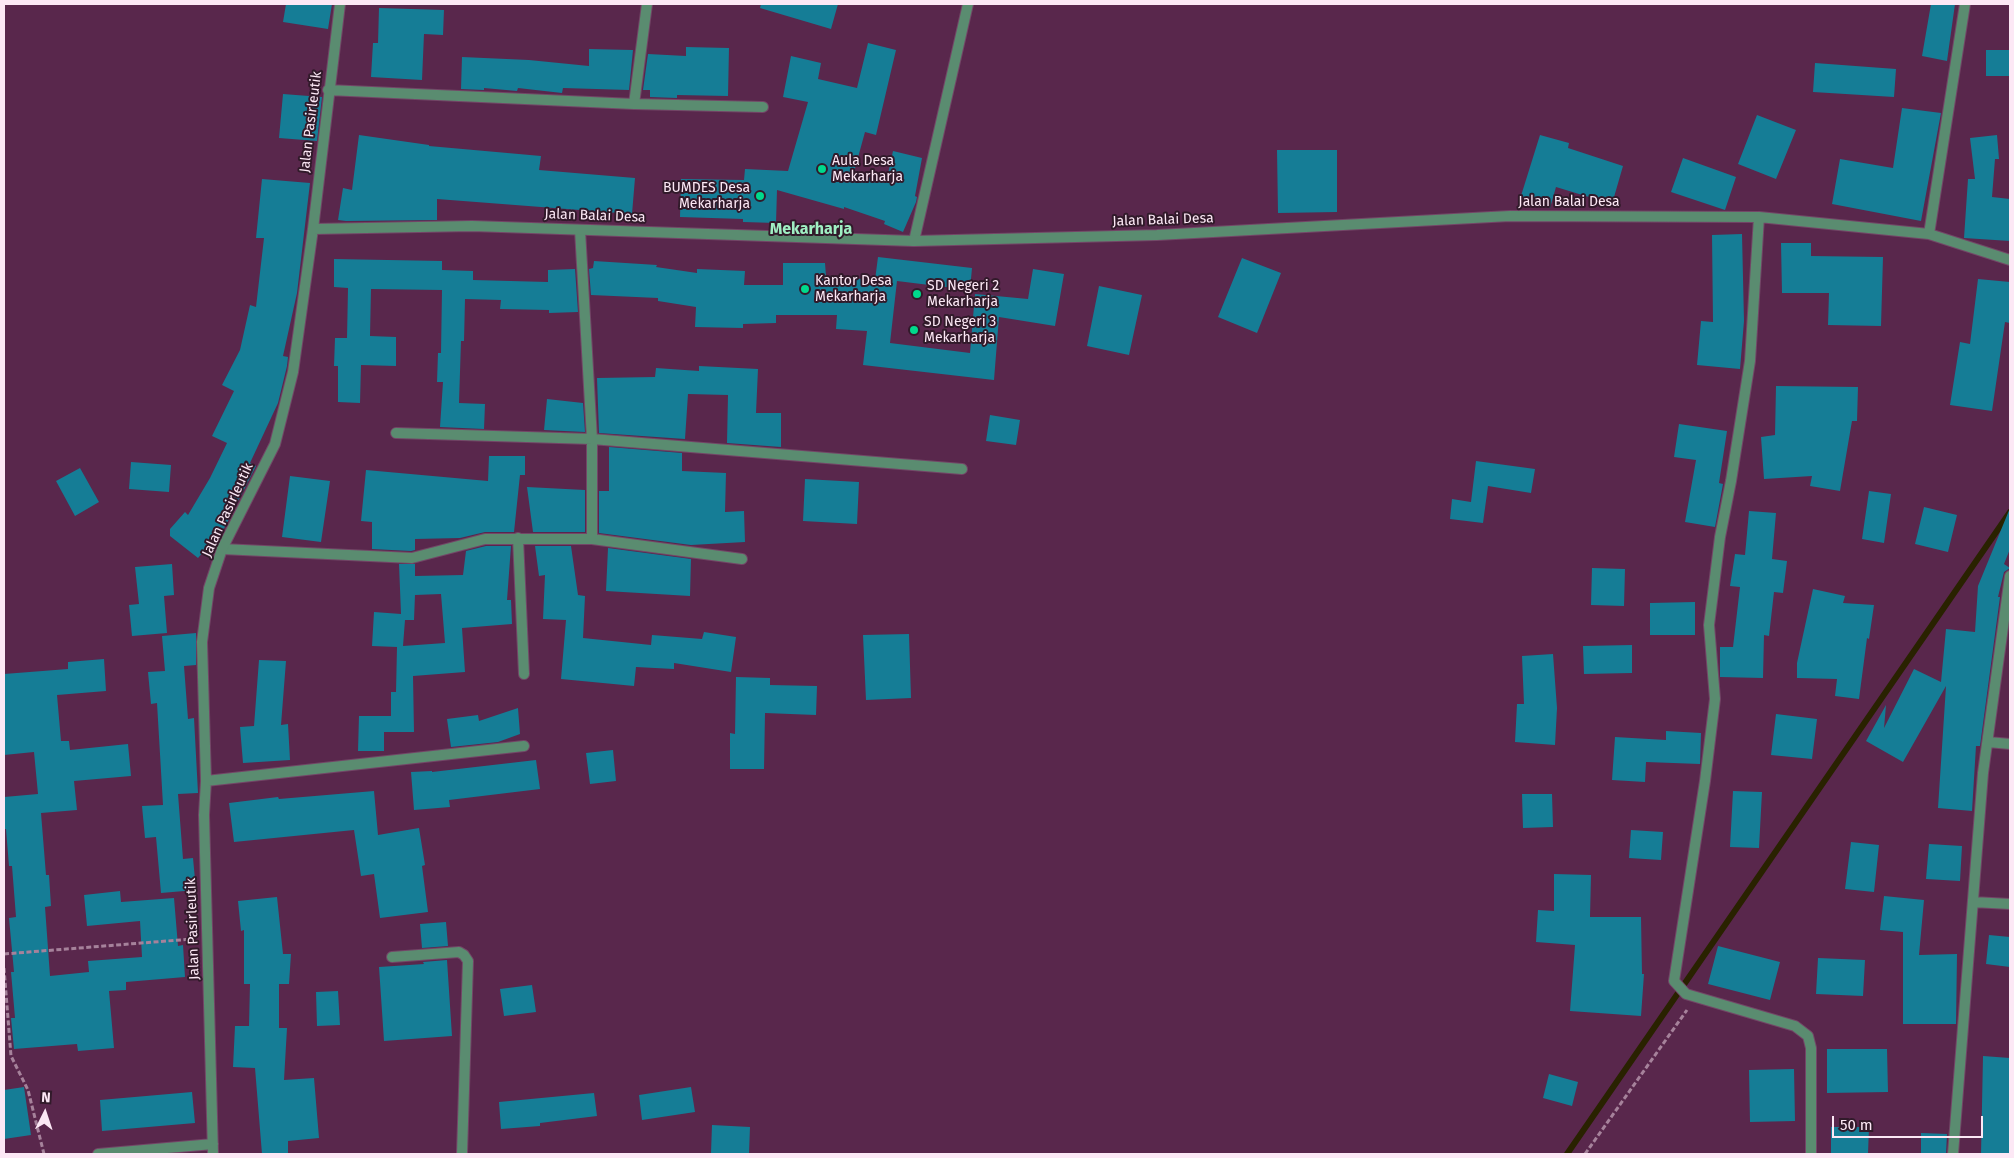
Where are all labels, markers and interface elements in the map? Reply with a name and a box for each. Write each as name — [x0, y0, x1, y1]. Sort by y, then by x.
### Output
street label: Jalan Pasirleutik — [296, 70, 326, 174]
place label: Aula Desa Mekarharja — [832, 153, 903, 186]
marker: Aula Desa Mekarharja — [816, 163, 828, 175]
place label: BUMDES Desa Mekarharja — [663, 180, 750, 212]
marker: BUMDES Desa Mekarharja — [754, 190, 766, 202]
street label: Jalan Balai Desa — [1518, 194, 1620, 210]
street label: Jalan Balai Desa — [544, 206, 646, 226]
street label: Jalan Balai Desa — [1112, 210, 1214, 230]
district label: Mekarharja — [770, 220, 852, 240]
place label: Kantor Desa Mekarharja — [815, 273, 892, 306]
place label: SD Negeri 2 Mekarharja — [927, 278, 999, 310]
marker: Kantor Desa Mekarharja — [799, 283, 811, 295]
marker: SD Negeri 2 Mekarharja — [911, 288, 923, 300]
place label: SD Negeri 3 Mekarharja — [924, 314, 996, 347]
marker: SD Negeri 3 Mekarharja — [908, 324, 920, 336]
street label: Jalan Pasirleutik — [199, 460, 257, 560]
street label: Jalan Pasirleutik — [183, 878, 203, 980]
north arrow — [20, 1088, 70, 1138]
text: N — [41, 1089, 51, 1106]
scale bar — [1834, 1106, 1985, 1138]
text: 50 m — [1840, 1116, 1873, 1134]

